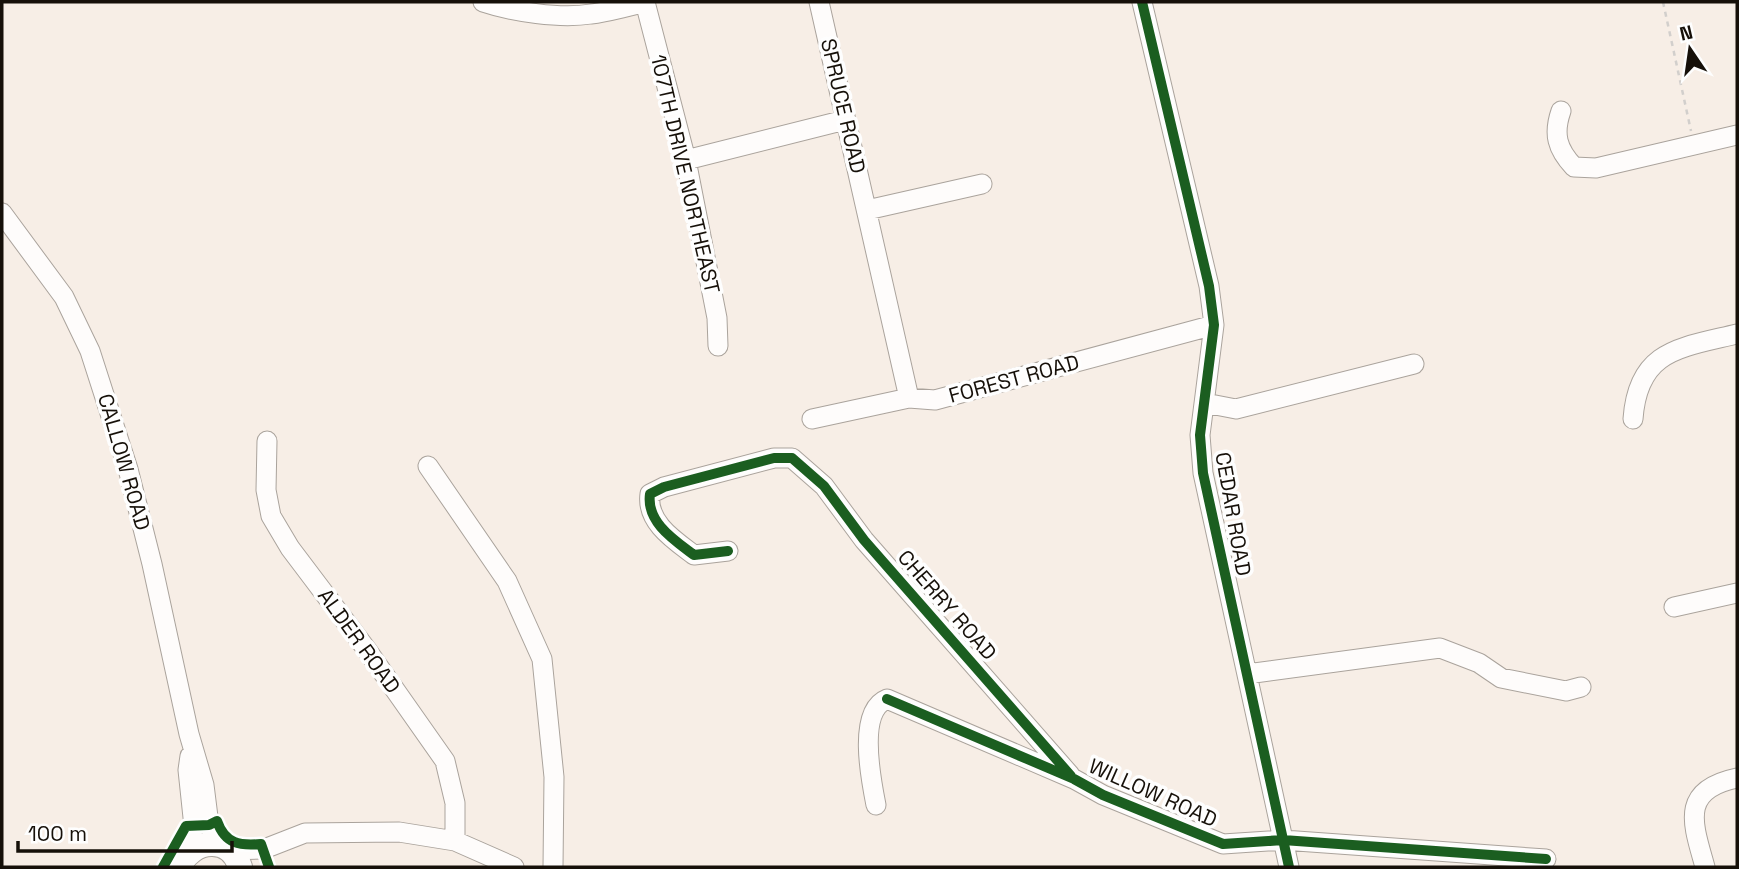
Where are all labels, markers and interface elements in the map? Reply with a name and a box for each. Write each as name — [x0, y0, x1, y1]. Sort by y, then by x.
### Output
north arrow — [1655, 14, 1725, 84]
text: N — [1677, 19, 1695, 47]
street label: SPRUCE ROAD — [815, 36, 872, 176]
street label: 107TH DRIVE NORTHEAST — [645, 52, 726, 296]
street label: FOREST ROAD — [946, 348, 1082, 409]
street label: CALLOW ROAD — [92, 390, 157, 533]
street label: CEDAR ROAD — [1209, 450, 1258, 578]
street label: CHERRY ROAD — [892, 544, 1003, 665]
street label: ALDER ROAD — [312, 583, 407, 699]
street label: WILLOW ROAD — [1085, 752, 1222, 833]
scale bar — [18, 810, 231, 854]
text: 100 m — [28, 820, 87, 847]

